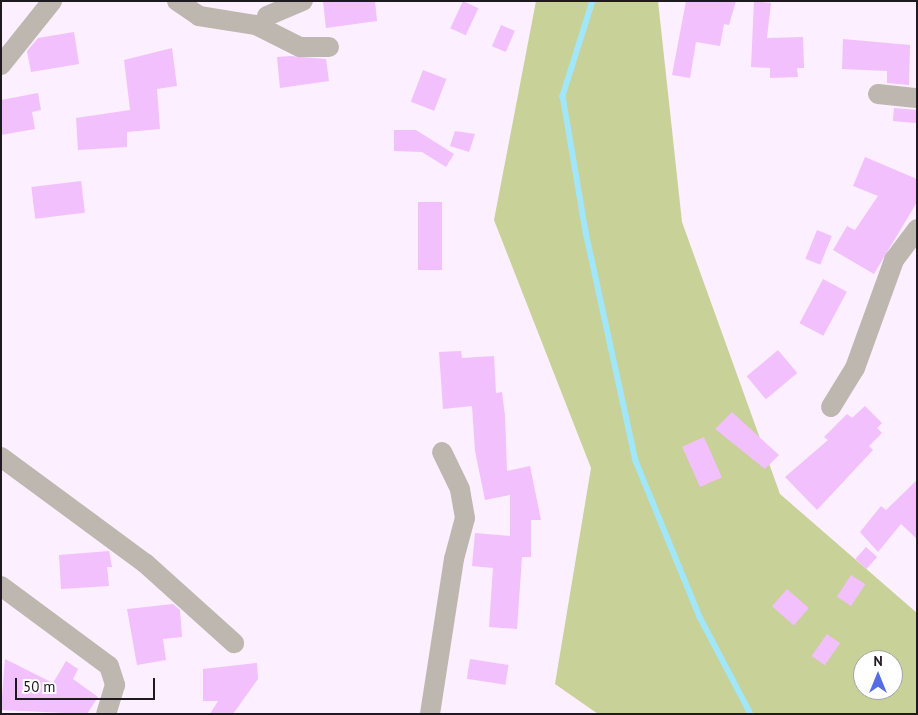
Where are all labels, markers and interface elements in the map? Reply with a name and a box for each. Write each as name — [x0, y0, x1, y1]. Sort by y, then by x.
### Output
north arrow — [853, 650, 903, 700]
text: N — [873, 652, 883, 670]
scale bar — [18, 668, 158, 700]
text: 50 m — [23, 677, 56, 696]

